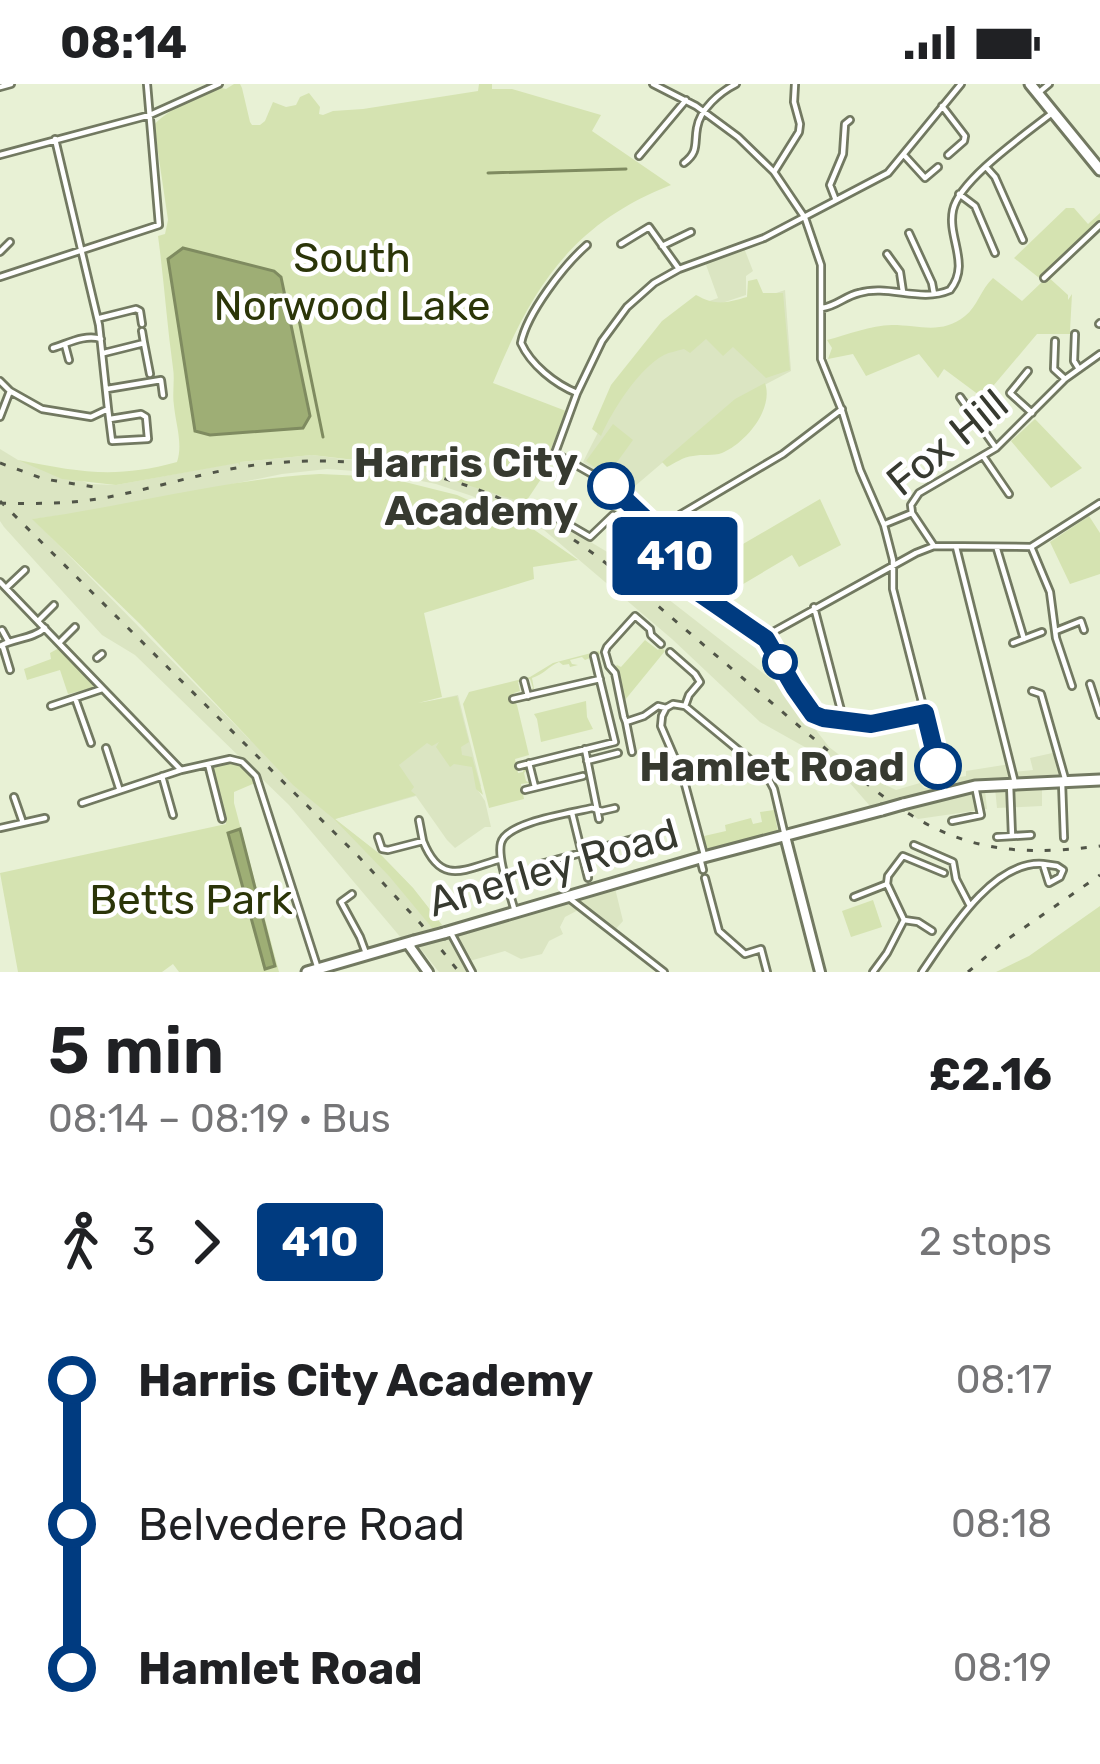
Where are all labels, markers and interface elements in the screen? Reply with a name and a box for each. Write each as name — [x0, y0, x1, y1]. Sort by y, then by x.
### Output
text: 08:14 — [60, 16, 187, 69]
park label: South Norwood Lake — [214, 233, 490, 331]
street label: Fox Hill — [877, 379, 1018, 507]
place label: Harris City Academy — [353, 438, 578, 536]
marker: Harris City Academy — [589, 464, 633, 508]
line badge: 410 — [606, 517, 744, 595]
text: 410 — [636, 531, 714, 581]
unlabelled marker — [764, 646, 796, 678]
place label: Hamlet Road — [639, 742, 905, 792]
marker: Hamlet Road — [916, 744, 960, 788]
street label: Anerley Road — [422, 808, 684, 928]
park label: Betts Park — [89, 875, 293, 925]
text: 5 min — [48, 1011, 224, 1090]
text: £2.16 — [929, 1048, 1052, 1101]
text: 08:14 – 08:19 · Bus — [48, 1096, 391, 1142]
icon: walk — [48, 1209, 114, 1275]
icon: forward — [173, 1209, 239, 1275]
text: 410 — [281, 1217, 359, 1267]
text: 3 — [132, 1219, 155, 1265]
text: 2 stops — [919, 1219, 1052, 1265]
text: Harris City Academy — [138, 1354, 593, 1407]
text: 08:17 — [956, 1357, 1052, 1403]
text: Belvedere Road — [138, 1498, 465, 1551]
text: 08:18 — [951, 1501, 1052, 1547]
text: Hamlet Road — [138, 1642, 423, 1695]
text: 08:19 — [953, 1645, 1052, 1691]

